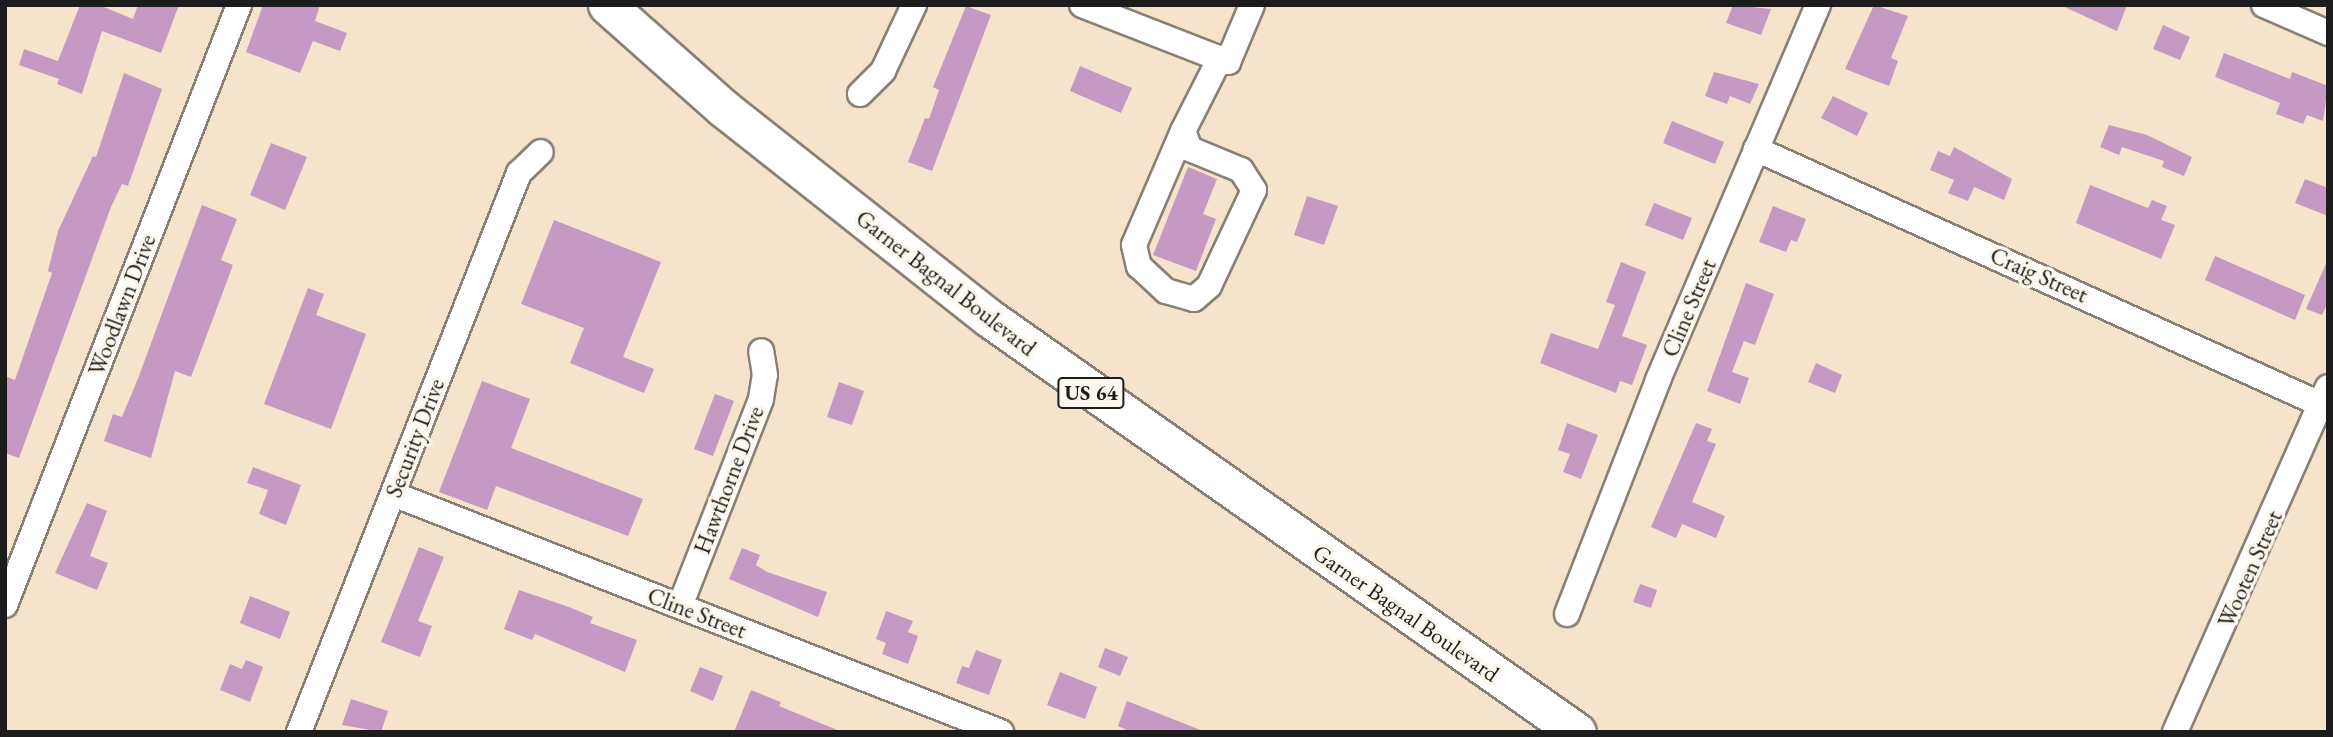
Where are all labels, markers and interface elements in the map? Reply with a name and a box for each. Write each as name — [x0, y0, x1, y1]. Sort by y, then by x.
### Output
street label: Garner Bagnal Boulevard — [850, 204, 1042, 362]
street label: Woodlawn Drive — [82, 230, 162, 380]
street label: Craig Street — [1986, 241, 2092, 309]
street label: Cline Street — [1656, 255, 1722, 361]
street label: Security Drive — [380, 375, 450, 501]
road number: US 64 — [1056, 376, 1126, 410]
street label: Hawthorne Drive — [688, 402, 770, 558]
street label: Wooten Street — [2212, 506, 2288, 632]
street label: Garner Bagnal Boulevard — [1308, 538, 1504, 688]
street label: Cline Street — [644, 582, 750, 644]

